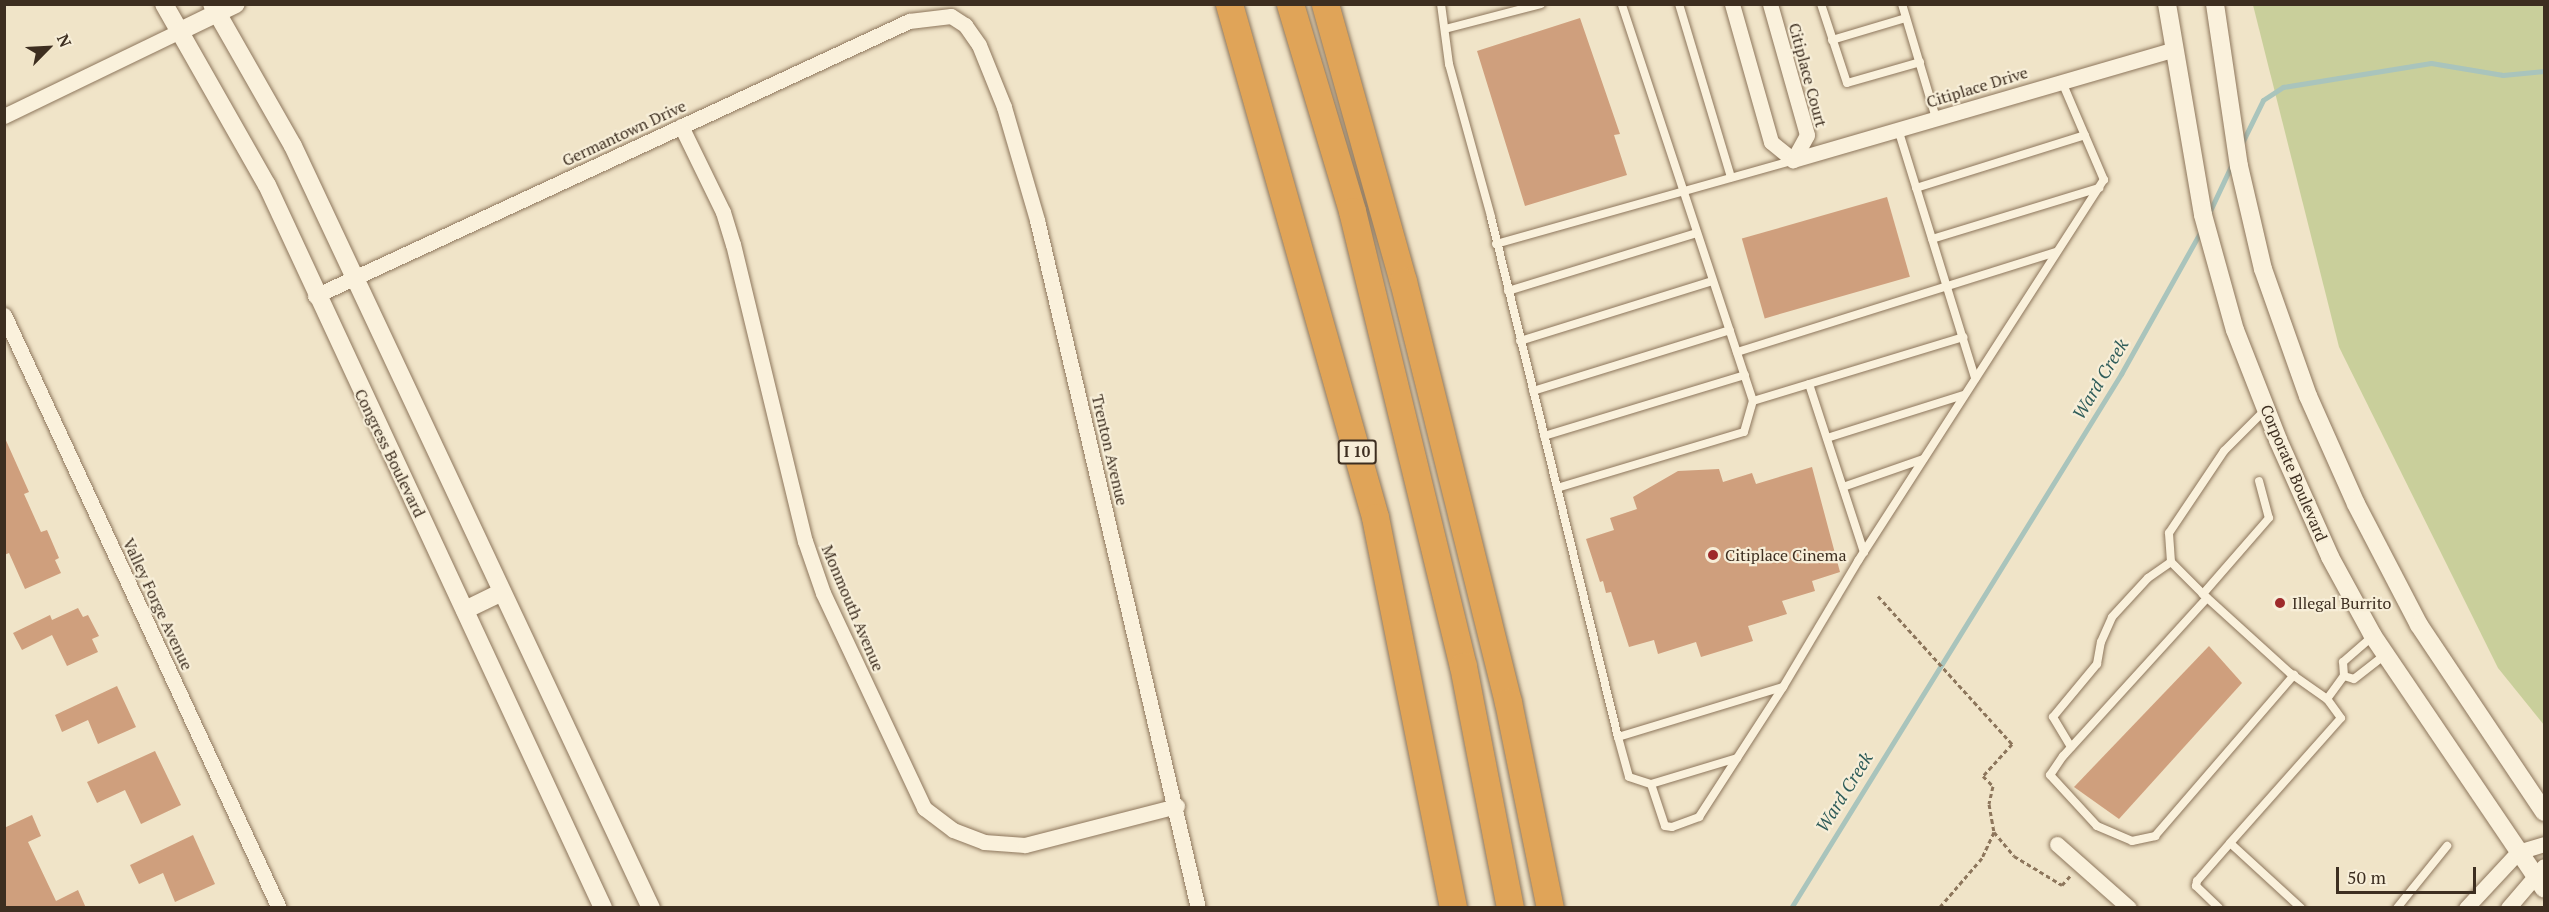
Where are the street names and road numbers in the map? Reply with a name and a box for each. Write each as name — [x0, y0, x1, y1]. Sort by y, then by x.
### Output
street label: Citiplace Court — [1785, 21, 1831, 129]
street label: Citiplace Drive — [1924, 62, 2030, 112]
street label: Germantown Drive — [559, 96, 689, 170]
street label: Congress Boulevard — [351, 386, 429, 520]
street label: Trenton Avenue — [1088, 392, 1132, 508]
street label: Corporate Boulevard — [2257, 402, 2331, 544]
road number: I 10 — [1338, 440, 1376, 464]
street label: Valley Forge Avenue — [119, 535, 197, 673]
street label: Monmouth Avenue — [818, 542, 888, 674]

